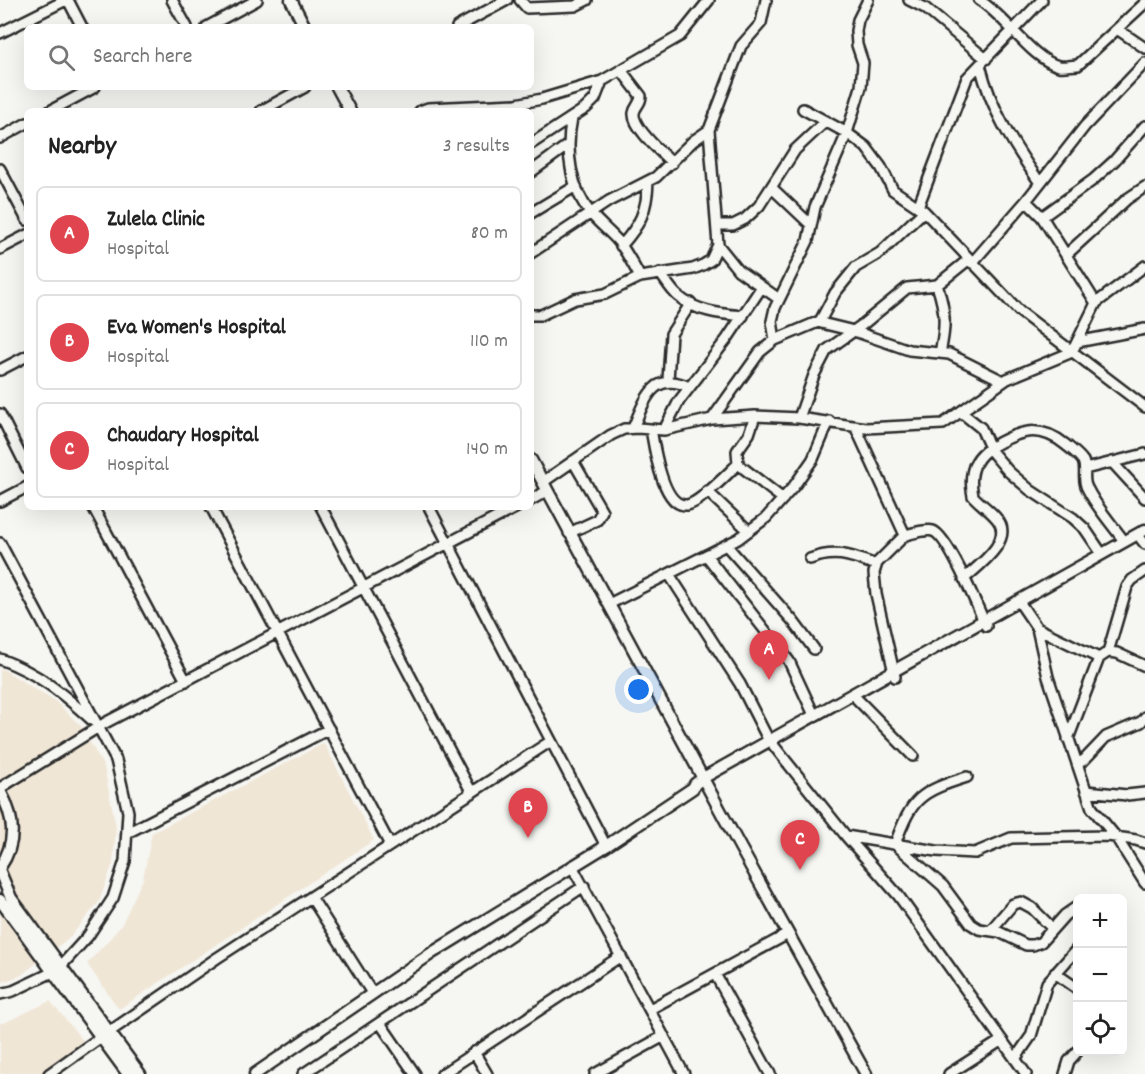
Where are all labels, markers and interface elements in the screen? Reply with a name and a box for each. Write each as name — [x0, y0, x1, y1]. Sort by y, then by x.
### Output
search box — [24, 24, 534, 90]
icon: search — [45, 41, 78, 74]
text: Search here — [93, 42, 192, 73]
text: Nearby — [48, 129, 116, 166]
text: 3 results — [443, 133, 510, 161]
text: Zulela Clinic — [107, 205, 205, 236]
text: A — [64, 220, 75, 248]
text: 80 m — [471, 220, 508, 248]
text: Hospital — [107, 236, 169, 264]
text: Eva Women's Hospital — [107, 313, 286, 344]
text: B — [65, 328, 74, 356]
text: 110 m — [470, 328, 508, 356]
text: Hospital — [107, 344, 169, 372]
text: Chaudary Hospital — [107, 421, 259, 452]
text: C — [65, 436, 74, 464]
text: 140 m — [466, 436, 508, 464]
text: Hospital — [107, 452, 169, 480]
pin: A — [750, 630, 788, 680]
your location — [624, 675, 653, 704]
pin: B — [508, 788, 548, 838]
pin: C — [780, 820, 820, 870]
map controls — [1073, 894, 1127, 1056]
button: + — [1073, 894, 1127, 948]
button: − — [1073, 948, 1127, 1002]
button: locate — [1073, 1002, 1127, 1056]

